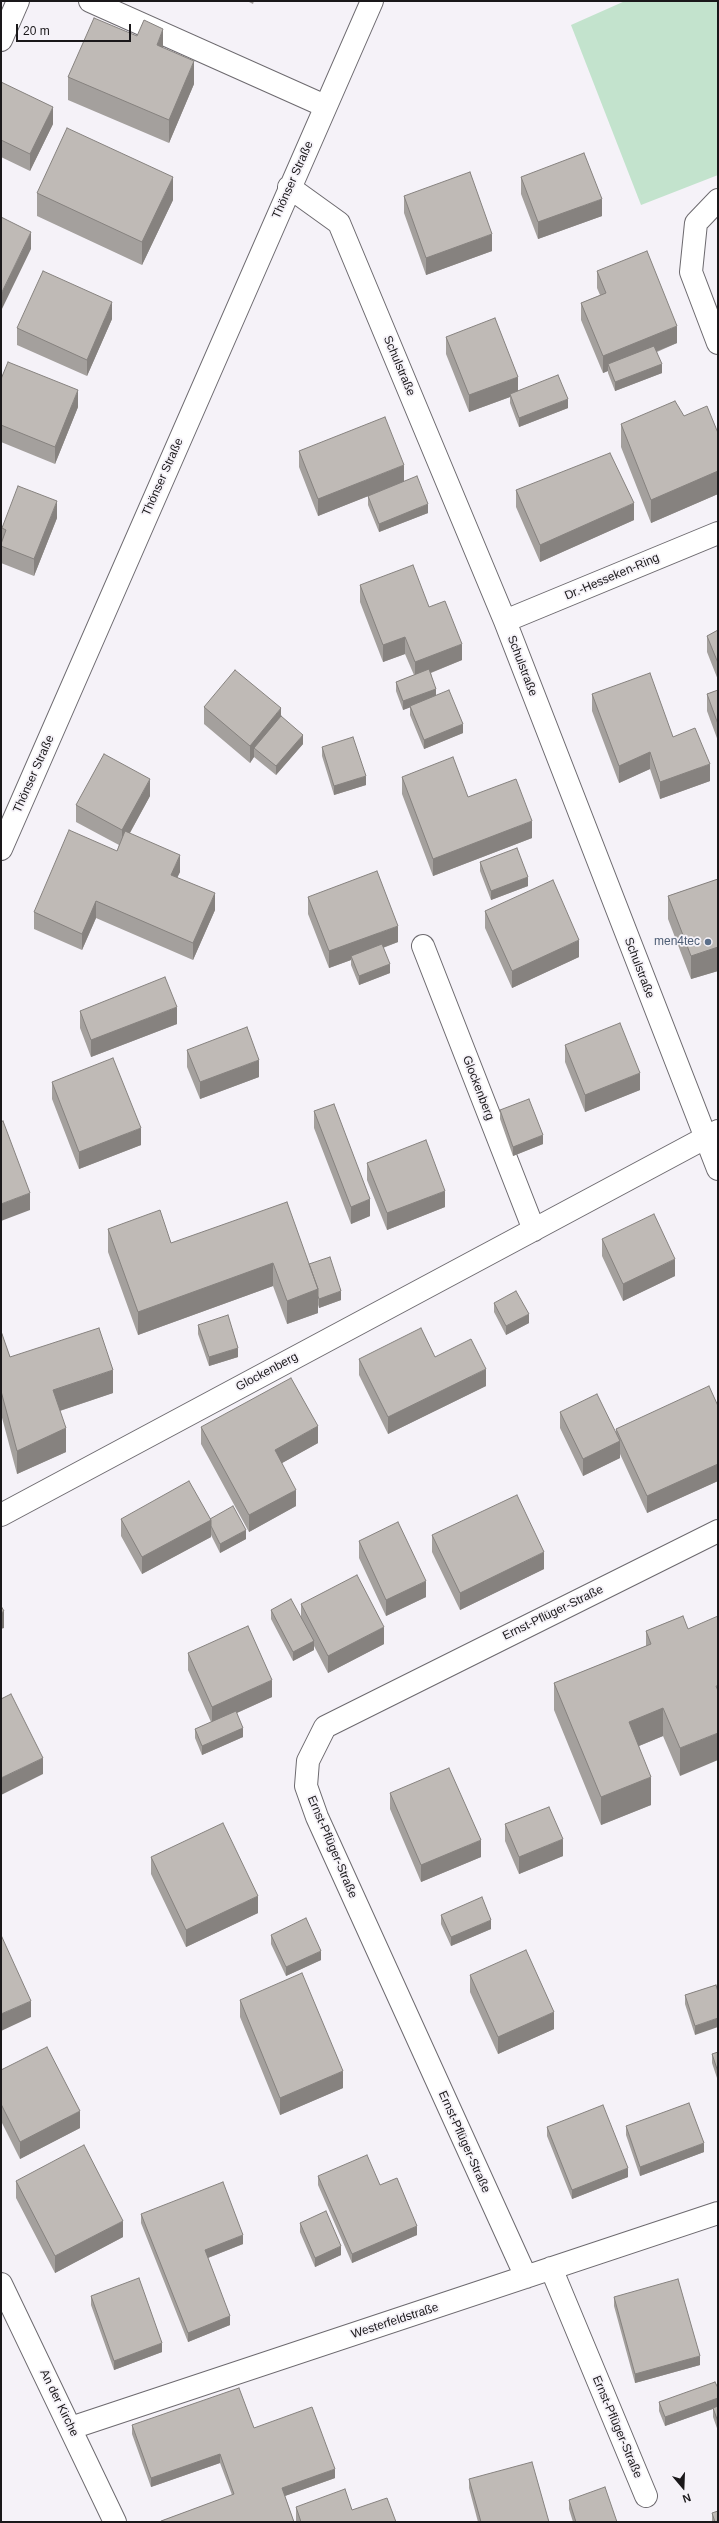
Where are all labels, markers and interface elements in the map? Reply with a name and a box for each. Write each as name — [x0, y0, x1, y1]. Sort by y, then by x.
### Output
scale bar — [18, 16, 133, 42]
text: 20 m — [23, 24, 50, 38]
street label: Thönser Straße — [269, 139, 317, 221]
street label: Schulstraße — [380, 334, 418, 398]
street label: Thönser Straße — [139, 436, 187, 518]
street label: Dr.-Hesseken-Ring — [563, 551, 661, 603]
street label: Schulstraße — [504, 634, 540, 698]
street label: Thönser Straße — [10, 733, 58, 815]
place label: men4tec — [654, 935, 700, 949]
street label: Schulstraße — [621, 936, 657, 1000]
marker: men4tec — [703, 937, 713, 947]
street label: Glockenberg — [459, 1054, 497, 1122]
street label: Glockenberg — [234, 1350, 300, 1394]
street label: Ernst-Pflüger-Straße — [500, 1582, 606, 1644]
street label: Ernst-Pflüger-Straße — [304, 1794, 360, 1900]
street label: Ernst-Pflüger-Straße — [435, 2089, 493, 2195]
street label: Westerfeldstraße — [349, 2300, 441, 2342]
street label: An der Kirche — [37, 2367, 81, 2439]
street label: Ernst-Pflüger-Straße — [589, 2374, 645, 2480]
north arrow — [663, 2467, 703, 2507]
text: N — [681, 2491, 693, 2505]

